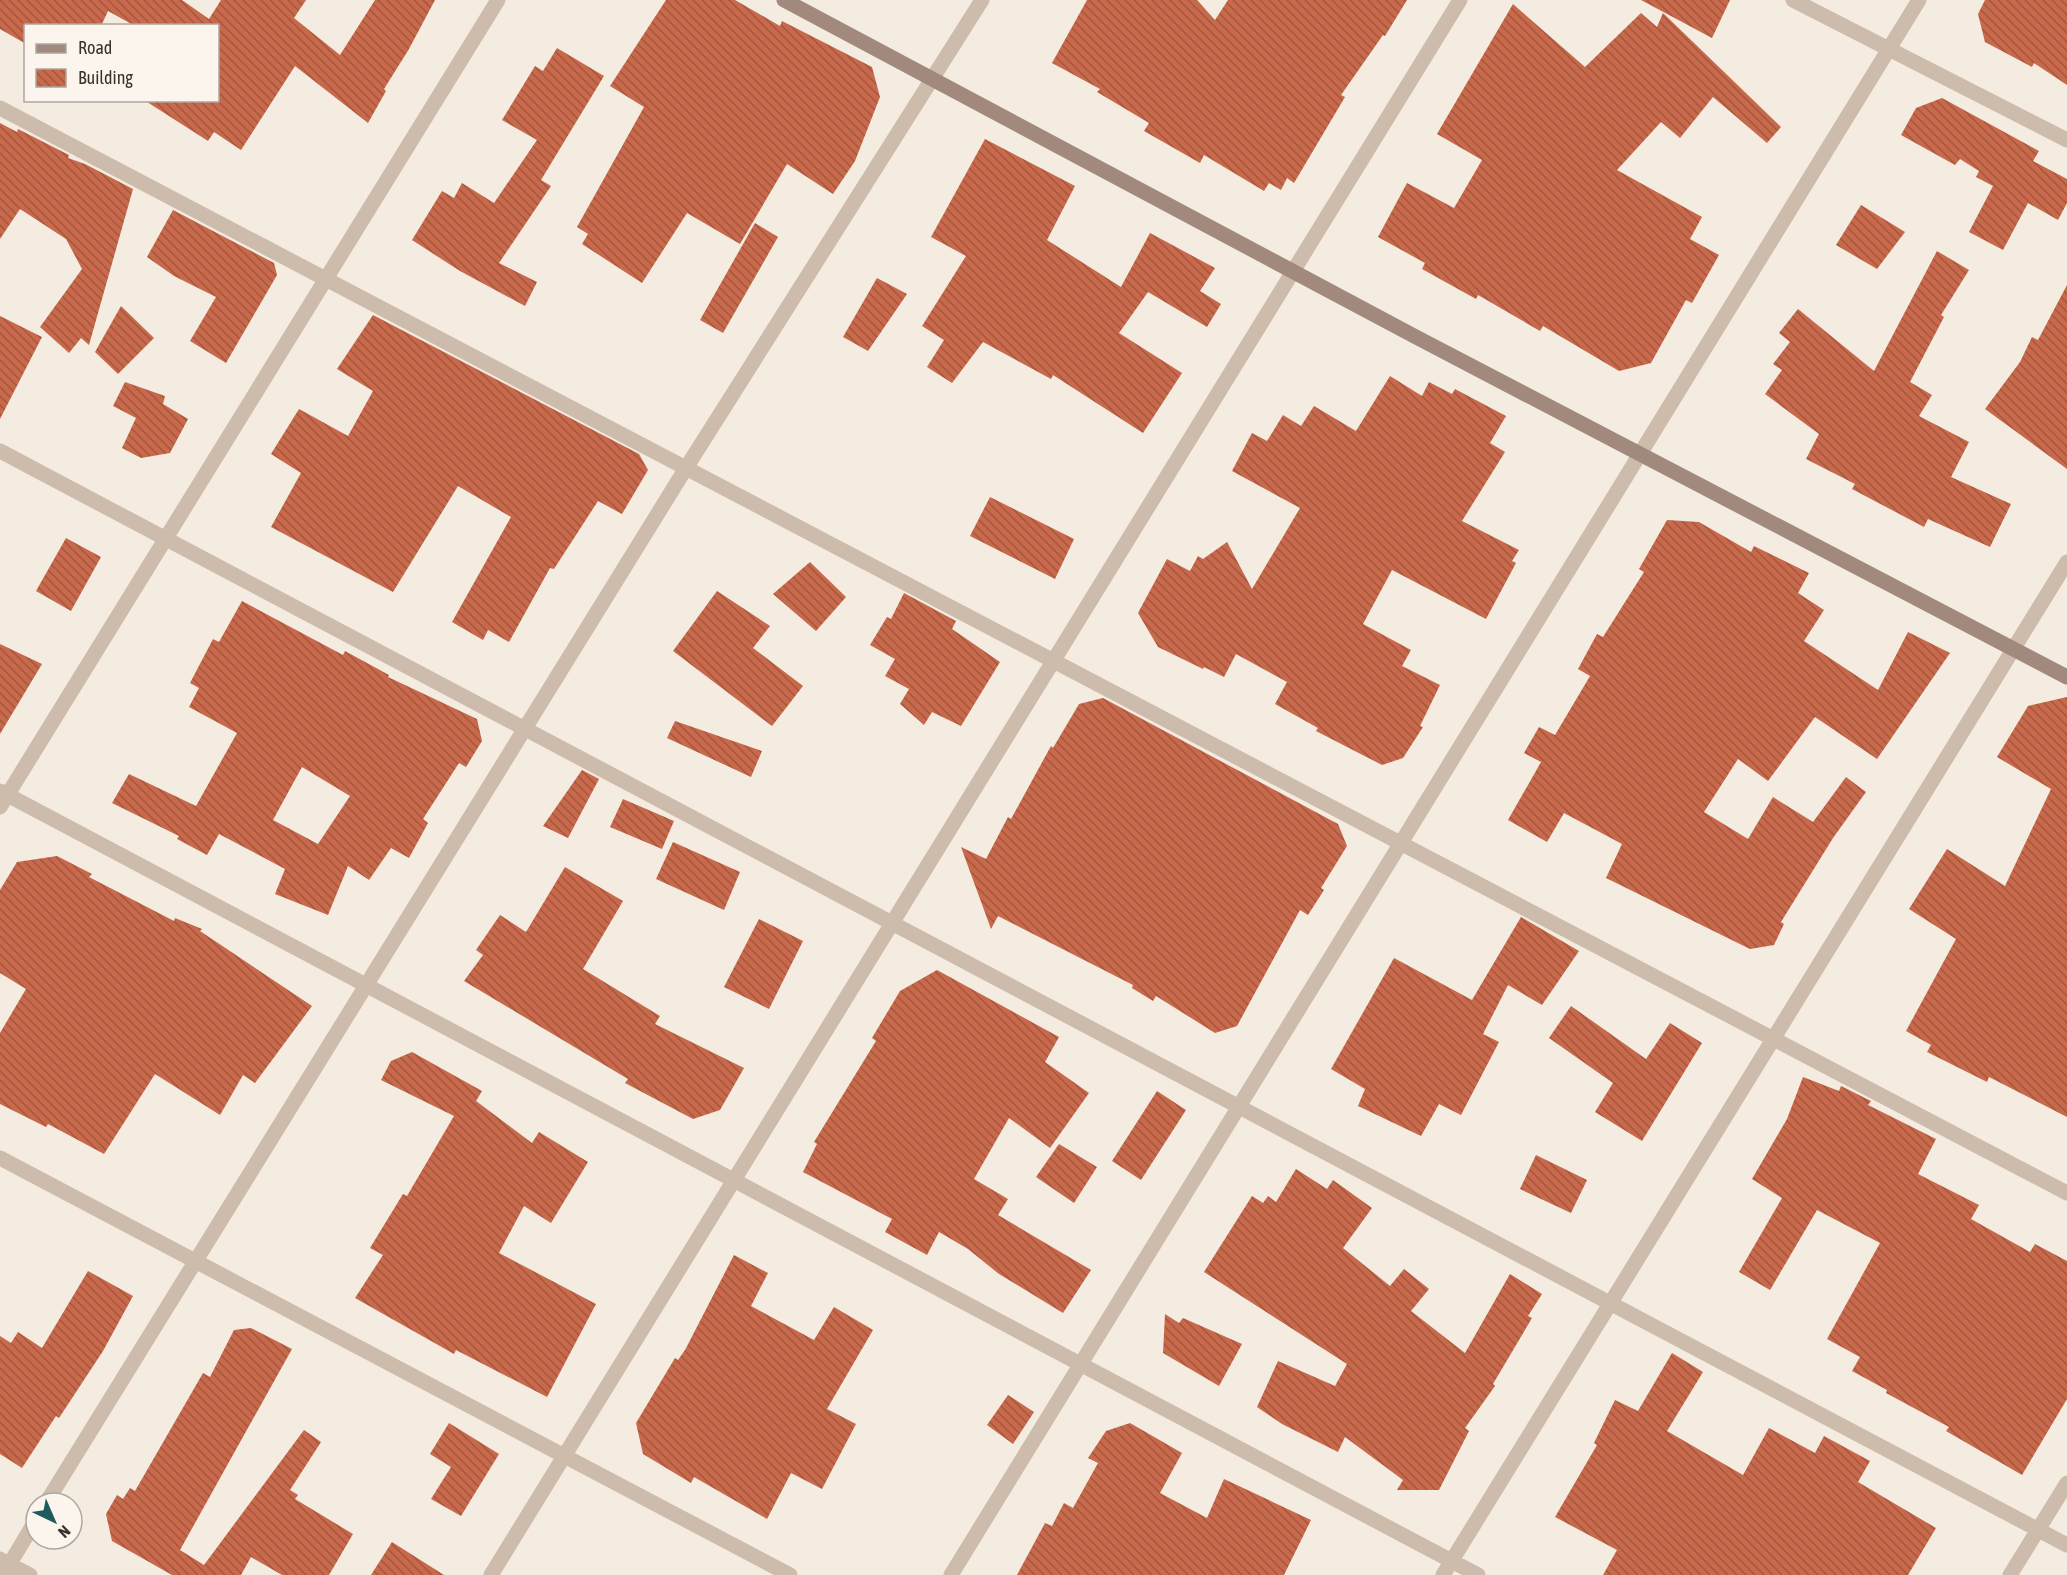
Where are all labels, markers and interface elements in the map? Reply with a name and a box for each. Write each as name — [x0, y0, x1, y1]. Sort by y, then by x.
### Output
legend — [24, 24, 219, 102]
text: Road — [78, 37, 112, 58]
text: Building — [78, 67, 133, 88]
north arrow — [24, 1491, 84, 1551]
text: N — [55, 1522, 74, 1542]

